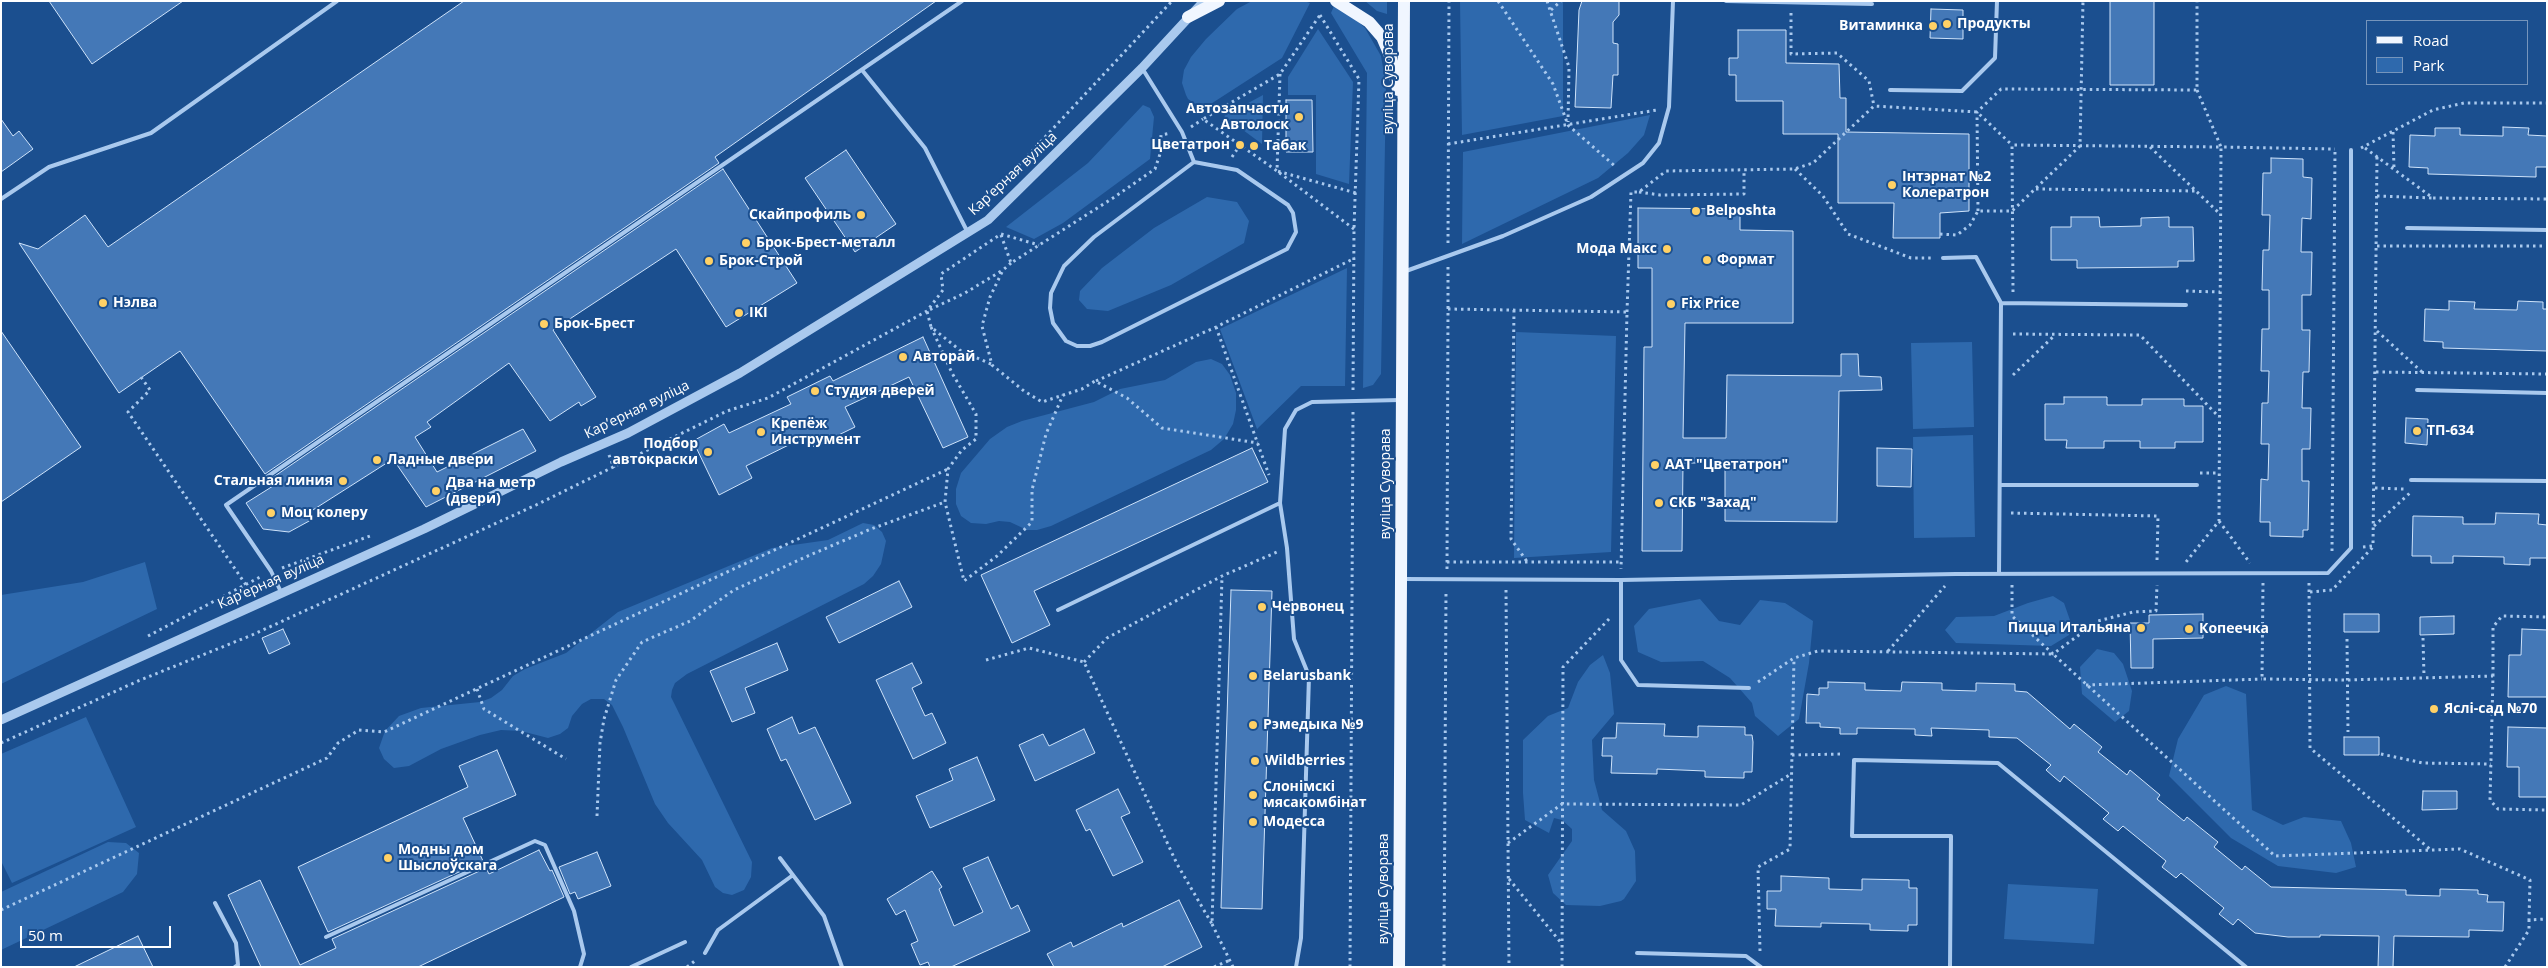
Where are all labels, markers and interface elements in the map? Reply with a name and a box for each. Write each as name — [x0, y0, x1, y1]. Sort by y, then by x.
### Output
place label: Продукты — [1957, 16, 2031, 32]
place label: Витаминка — [1839, 18, 1923, 34]
marker: Продукты — [1941, 18, 1953, 30]
marker: Витаминка — [1927, 20, 1939, 32]
legend — [2366, 20, 2528, 85]
street label: вуліца Суворава — [1381, 23, 1397, 135]
text: Road — [2413, 30, 2449, 50]
text: Park — [2413, 55, 2444, 75]
place label: Автозапчасти Автолоск — [1186, 101, 1289, 134]
marker: Автозапчасти Автолоск — [1293, 111, 1305, 123]
street label: Карʼерная вуліца — [965, 129, 1061, 219]
place label: Цветатрон — [1151, 137, 1230, 153]
place label: Табак — [1264, 138, 1306, 154]
marker: Цветатрон — [1234, 139, 1246, 151]
marker: Табак — [1248, 140, 1260, 152]
place label: Інтэрнат №2 Колератрон — [1902, 169, 1991, 202]
marker: Інтэрнат №2 Колератрон — [1886, 179, 1898, 191]
place label: Belposhta — [1706, 203, 1776, 219]
marker: Belposhta — [1690, 205, 1702, 217]
place label: Скайпрофиль — [749, 207, 851, 223]
marker: Скайпрофиль — [855, 209, 867, 221]
place label: Брок-Брест-металл — [756, 235, 896, 251]
marker: Брок-Брест-металл — [740, 237, 752, 249]
place label: Мода Макс — [1576, 241, 1657, 257]
marker: Мода Макс — [1661, 243, 1673, 255]
place label: Формат — [1717, 252, 1775, 268]
place label: Брок-Строй — [719, 253, 803, 269]
marker: Формат — [1701, 254, 1713, 266]
marker: Брок-Строй — [703, 255, 715, 267]
place label: Нэлва — [113, 295, 157, 311]
place label: Fix Price — [1681, 296, 1740, 312]
marker: Нэлва — [97, 297, 109, 309]
marker: Fix Price — [1665, 298, 1677, 310]
place label: IKI — [749, 305, 768, 321]
marker: IKI — [733, 307, 745, 319]
place label: Брок-Брест — [554, 316, 635, 332]
marker: Брок-Брест — [538, 318, 550, 330]
place label: Авторай — [913, 349, 975, 365]
marker: Авторай — [897, 351, 909, 363]
street label: Карʼерная вуліца — [582, 377, 692, 443]
place label: Студия дверей — [825, 383, 935, 399]
marker: Студия дверей — [809, 385, 821, 397]
place label: Крепёж Инструмент — [771, 416, 861, 448]
place label: ТП-634 — [2427, 423, 2474, 439]
marker: ТП-634 — [2411, 425, 2423, 437]
marker: Крепёж Инструмент — [755, 426, 767, 438]
street label: вуліца Суворава — [1378, 428, 1394, 540]
place label: Подбор автокраски — [612, 436, 698, 468]
marker: Подбор автокраски — [702, 446, 714, 458]
place label: Ладные двери — [387, 452, 494, 468]
marker: Ладные двери — [371, 454, 383, 466]
place label: ААТ "Цветатрон" — [1665, 457, 1788, 473]
marker: ААТ "Цветатрон" — [1649, 459, 1661, 471]
place label: Стальная линия — [214, 473, 333, 489]
marker: Стальная линия — [337, 475, 349, 487]
place label: Два на метр (двери) — [446, 475, 536, 508]
marker: Два на метр (двери) — [430, 485, 442, 497]
place label: СКБ "Захад" — [1669, 495, 1756, 511]
marker: СКБ "Захад" — [1653, 497, 1665, 509]
place label: Моц колеру — [281, 505, 368, 521]
marker: Моц колеру — [265, 507, 277, 519]
street label: Карʼерная вуліца — [215, 551, 327, 613]
place label: Червонец — [1272, 599, 1344, 615]
marker: Червонец — [1256, 601, 1268, 613]
place label: Пицца Итальяна — [2008, 620, 2131, 636]
place label: Копеечка — [2199, 621, 2269, 637]
marker: Пицца Итальяна — [2135, 622, 2147, 634]
marker: Копеечка — [2183, 623, 2195, 635]
place label: Belarusbank — [1263, 668, 1351, 684]
marker: Belarusbank — [1247, 670, 1259, 682]
place label: Яслі-сад №70 — [2444, 701, 2537, 717]
marker: Яслі-сад №70 — [2428, 703, 2440, 715]
place label: Рэмедыка №9 — [1263, 717, 1363, 733]
marker: Рэмедыка №9 — [1247, 719, 1259, 731]
place label: Wildberries — [1265, 753, 1345, 769]
marker: Wildberries — [1249, 755, 1261, 767]
place label: Слонімскі мясакомбінат — [1263, 779, 1366, 812]
marker: Слонімскі мясакомбінат — [1247, 789, 1259, 801]
place label: Модесса — [1263, 814, 1325, 830]
marker: Модесса — [1247, 816, 1259, 828]
street label: вуліца Суворава — [1376, 833, 1392, 945]
place label: Модны дом Шыслоўскага — [398, 842, 497, 874]
marker: Модны дом Шыслоўскага — [382, 852, 394, 864]
scale bar — [22, 916, 174, 948]
text: 50 m — [28, 925, 63, 945]

